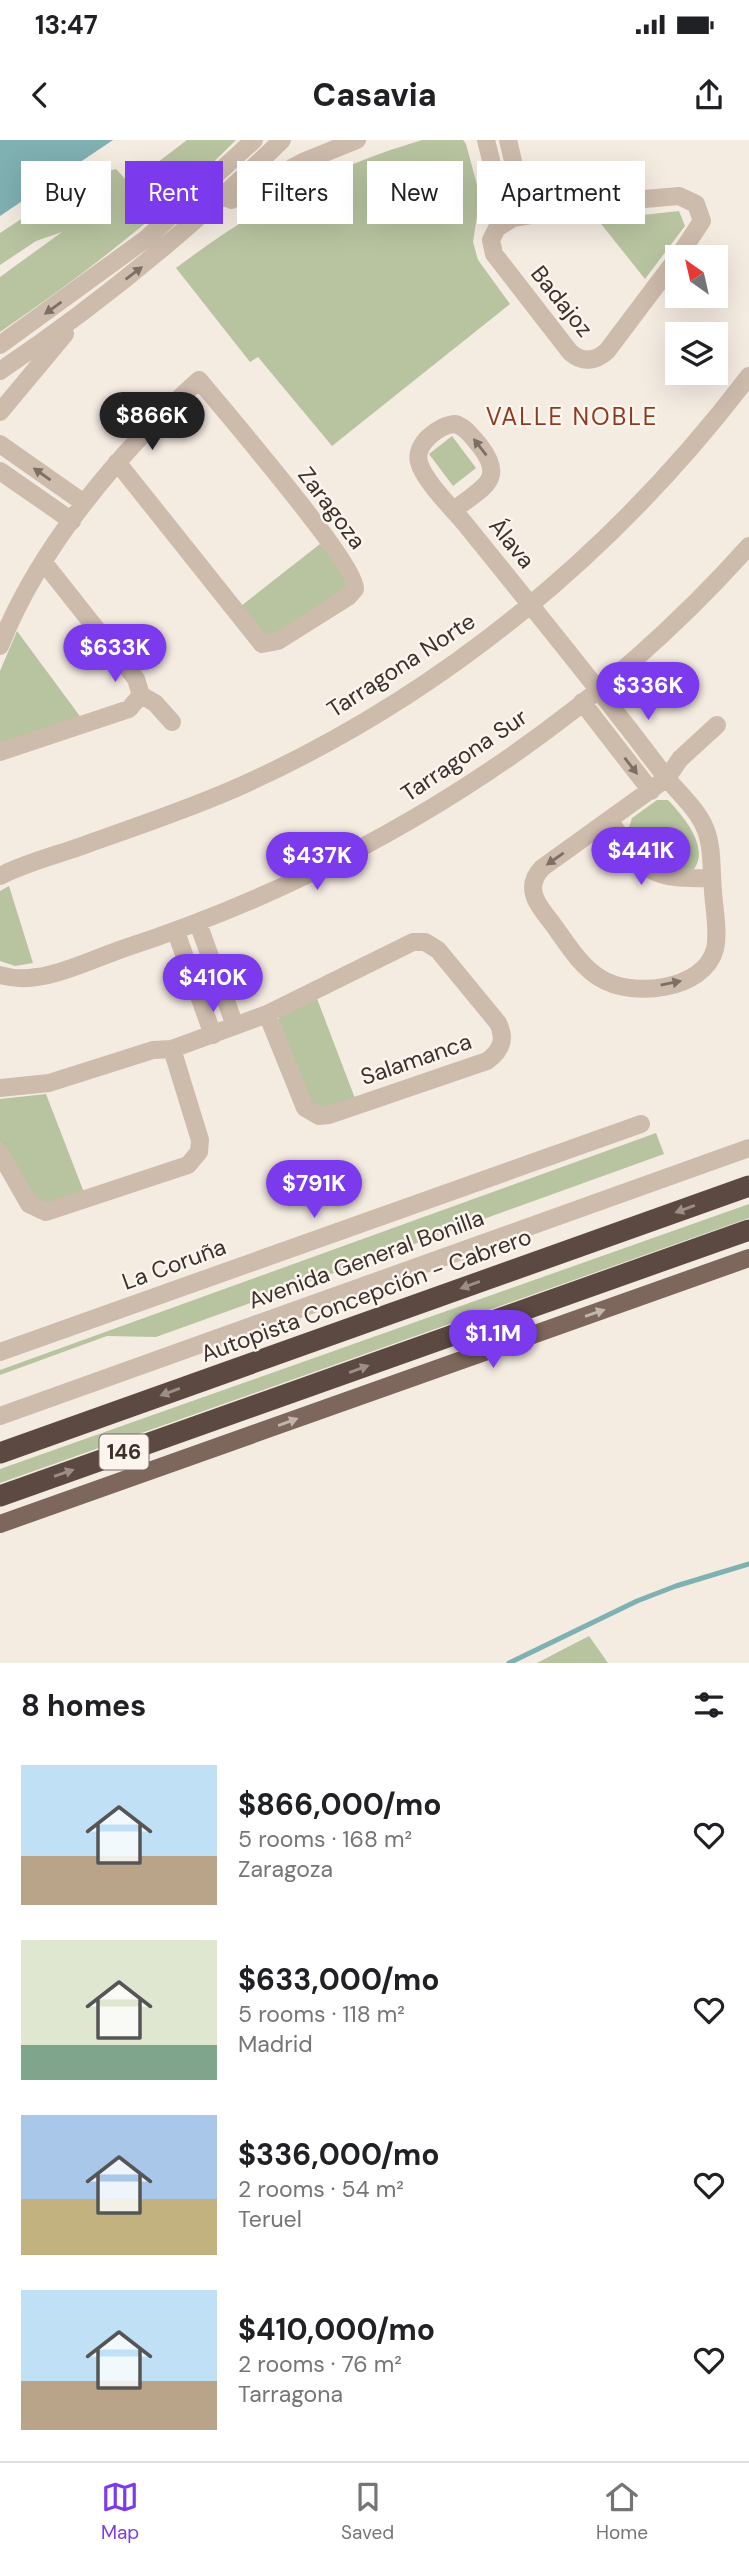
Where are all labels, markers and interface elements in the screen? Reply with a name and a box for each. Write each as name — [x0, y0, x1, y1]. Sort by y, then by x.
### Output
text: 13:47 — [35, 8, 98, 42]
text: Casavia — [312, 74, 437, 116]
icon: back — [21, 76, 59, 114]
icon: share — [690, 76, 728, 114]
chip: Buy — [21, 161, 111, 224]
chip: Rent — [125, 161, 223, 224]
chip: Filters — [237, 161, 353, 224]
chip: New — [367, 161, 463, 224]
chip: Apartment — [477, 161, 645, 224]
north arrow — [665, 245, 728, 308]
map controls — [665, 245, 728, 385]
street label: Badajoz — [524, 259, 600, 343]
one-way arrow — [125, 266, 143, 280]
one-way arrow — [44, 301, 62, 315]
button: layers — [665, 322, 728, 385]
pin: $866K — [103, 392, 201, 452]
text: $866K — [116, 400, 188, 430]
district label: VALLE NOBLE — [486, 401, 658, 432]
one-way arrow — [473, 439, 488, 457]
street label: Zaragoza — [291, 461, 373, 555]
one-way arrow — [33, 467, 51, 481]
street label: Álava — [483, 512, 541, 574]
street label: Tarragona Norte — [321, 606, 481, 724]
pin: $633K — [66, 624, 164, 684]
text: $633K — [79, 632, 151, 662]
pin: $336K — [599, 662, 697, 722]
text: $336K — [612, 670, 684, 700]
street label: Tarragona Sur — [395, 702, 533, 808]
one-way arrow — [624, 757, 638, 775]
pin: $441K — [592, 828, 690, 887]
pin: $437K — [268, 832, 366, 892]
text: $441K — [607, 835, 675, 865]
text: $437K — [282, 840, 352, 870]
one-way arrow — [546, 851, 564, 865]
pin: $410K — [164, 954, 262, 1014]
text: $410K — [179, 962, 247, 992]
one-way arrow — [660, 978, 682, 989]
street label: Salamanca — [357, 1026, 475, 1092]
pin: $791K — [265, 1160, 363, 1220]
text: $791K — [282, 1168, 346, 1198]
street label: Avenida General Bonilla — [244, 1202, 488, 1316]
one-way arrow — [674, 1204, 695, 1215]
street label: Autopista Concepción - Cabrero — [197, 1221, 535, 1369]
street label: La Coruña — [118, 1231, 230, 1297]
one-way arrow — [460, 1280, 481, 1291]
one-way arrow — [585, 1307, 606, 1318]
pin: $1.1M — [444, 1310, 542, 1370]
text: $1.1M — [465, 1318, 521, 1348]
one-way arrow — [348, 1363, 369, 1374]
one-way arrow — [160, 1387, 181, 1398]
one-way arrow — [278, 1416, 299, 1427]
road number: 146 — [100, 1434, 148, 1470]
one-way arrow — [54, 1467, 75, 1478]
text: 8 homes — [21, 1686, 146, 1725]
icon: filters — [690, 1686, 728, 1724]
text: $866,000/mo — [238, 1785, 441, 1824]
icon: home — [77, 1793, 161, 1877]
icon: heart — [690, 1816, 728, 1854]
text: 5 rooms · 168 m² — [238, 1824, 412, 1854]
text: Zaragoza — [238, 1854, 333, 1884]
text: $633,000/mo — [238, 1960, 440, 1999]
icon: home — [77, 1968, 161, 2052]
icon: heart — [690, 1991, 728, 2029]
text: 5 rooms · 118 m² — [238, 1999, 405, 2029]
text: Madrid — [238, 2029, 313, 2059]
text: $336,000/mo — [238, 2135, 440, 2174]
icon: home — [77, 2143, 161, 2227]
icon: heart — [690, 2166, 728, 2204]
text: 2 rooms · 54 m² — [238, 2174, 404, 2204]
text: Teruel — [238, 2204, 302, 2234]
text: $410,000/mo — [238, 2310, 435, 2349]
icon: home — [77, 2318, 161, 2402]
icon: heart — [690, 2341, 728, 2379]
text: 2 rooms · 76 m² — [238, 2349, 402, 2379]
text: Tarragona — [238, 2379, 343, 2409]
tab: Map — [101, 2478, 139, 2545]
tab: Saved — [341, 2478, 394, 2545]
tab: Home — [596, 2478, 648, 2545]

